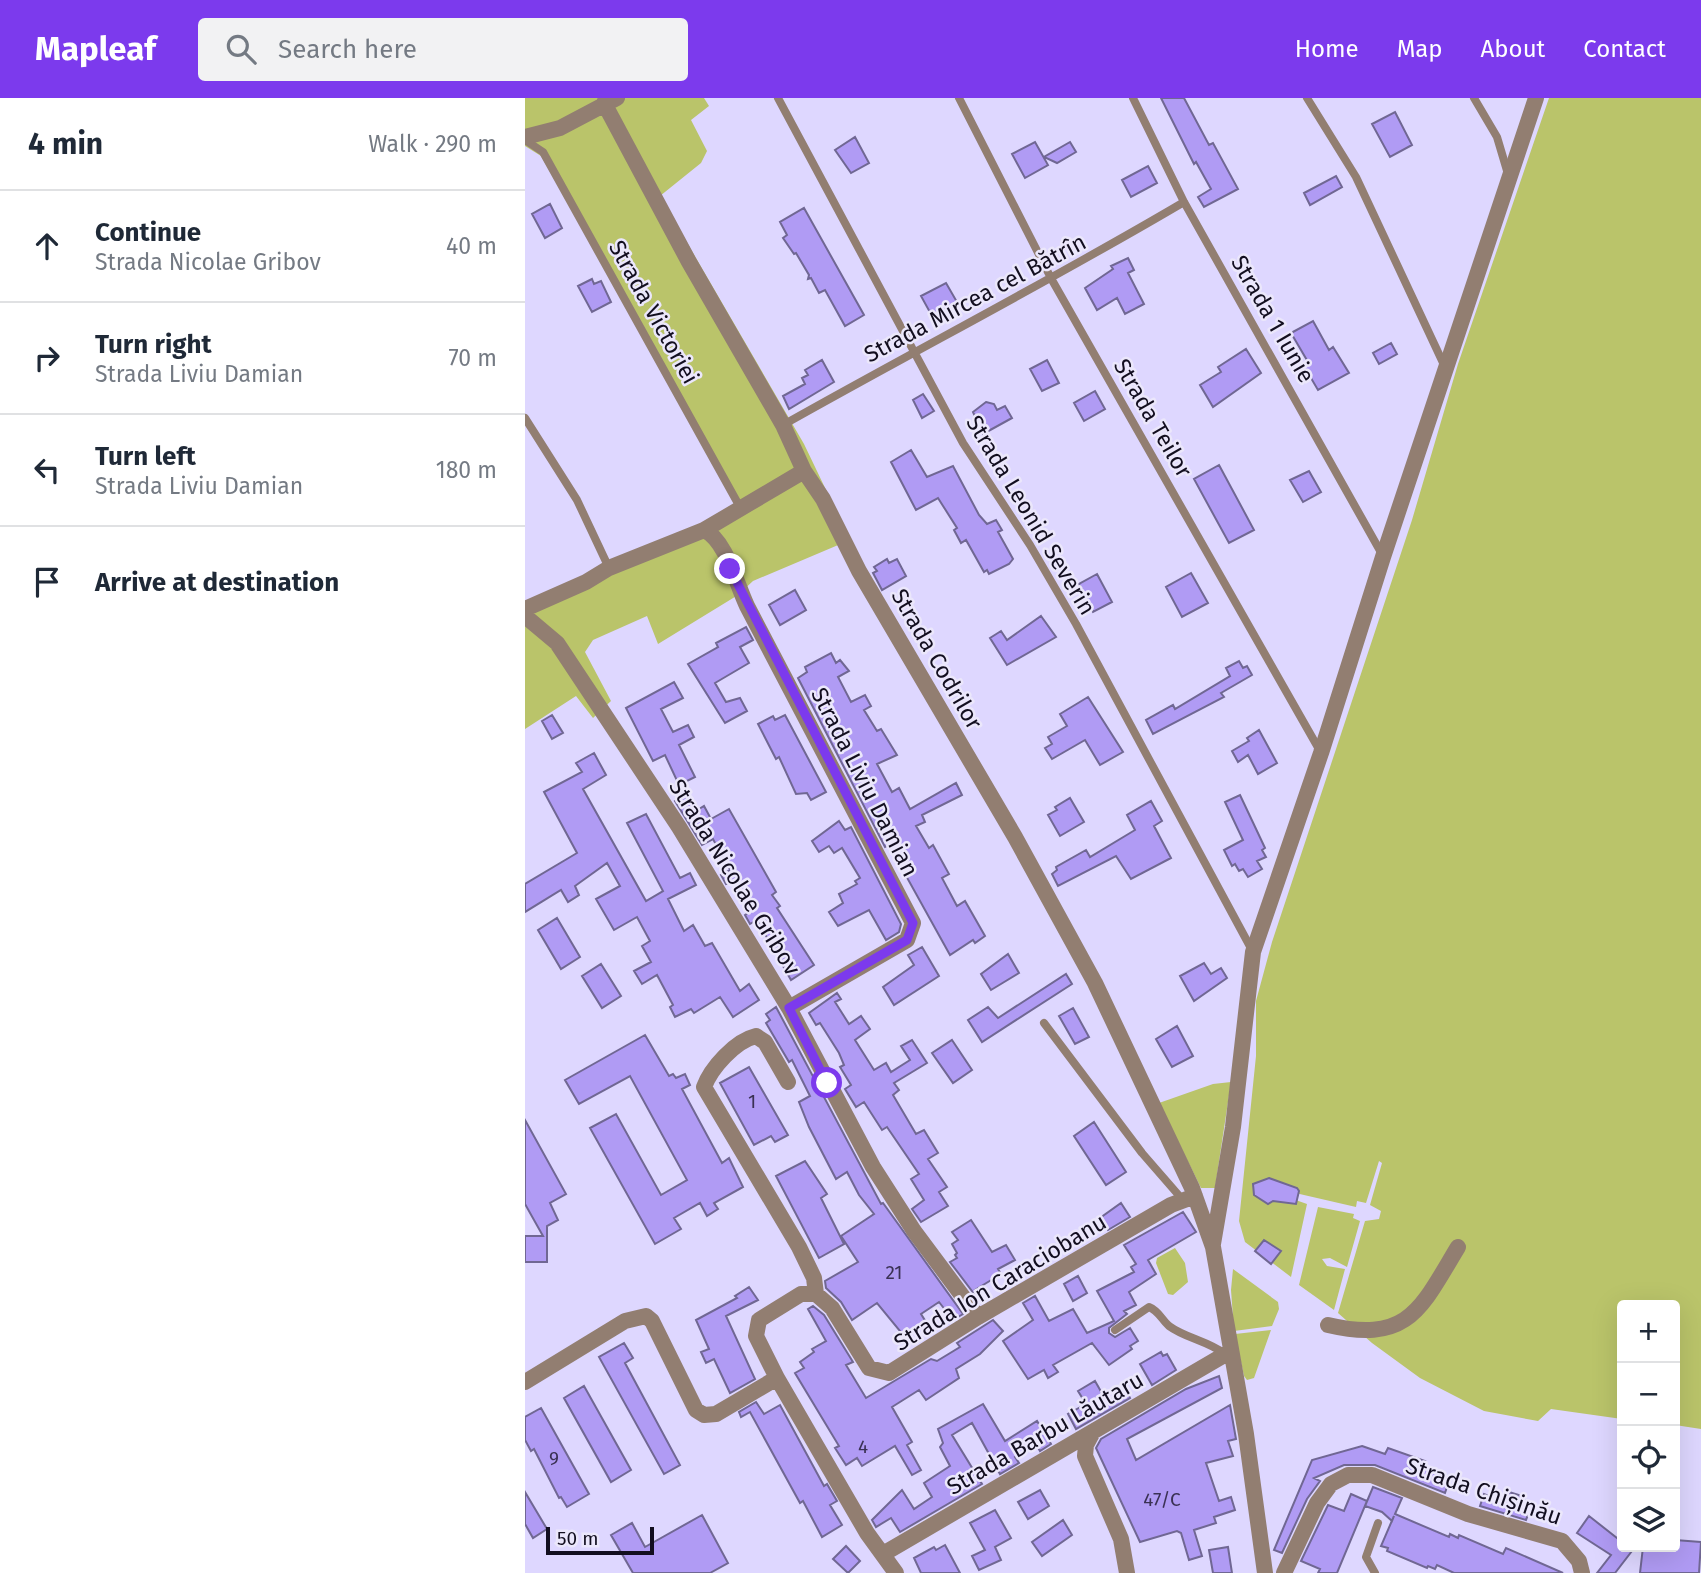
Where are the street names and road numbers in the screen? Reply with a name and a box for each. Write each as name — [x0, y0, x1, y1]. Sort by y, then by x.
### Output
street label: Strada Mircea cel Bătrîn — [859, 228, 1091, 368]
street label: Strada Victoriei — [603, 235, 705, 389]
street label: Strada 1 Iunie — [1225, 250, 1321, 388]
street label: Strada Teilor — [1108, 354, 1198, 482]
street label: Strada Leonid Severin — [960, 410, 1102, 620]
street label: Strada Codrilor — [885, 584, 989, 734]
street label: Strada Liviu Damian — [805, 683, 925, 881]
street label: Strada Nicolae Gribov — [663, 774, 807, 981]
street label: Strada Ion Caraciobanu — [889, 1207, 1111, 1357]
street label: Strada Barbu Lăutaru — [942, 1365, 1148, 1501]
street label: Strada Chișinău — [1402, 1451, 1566, 1532]

